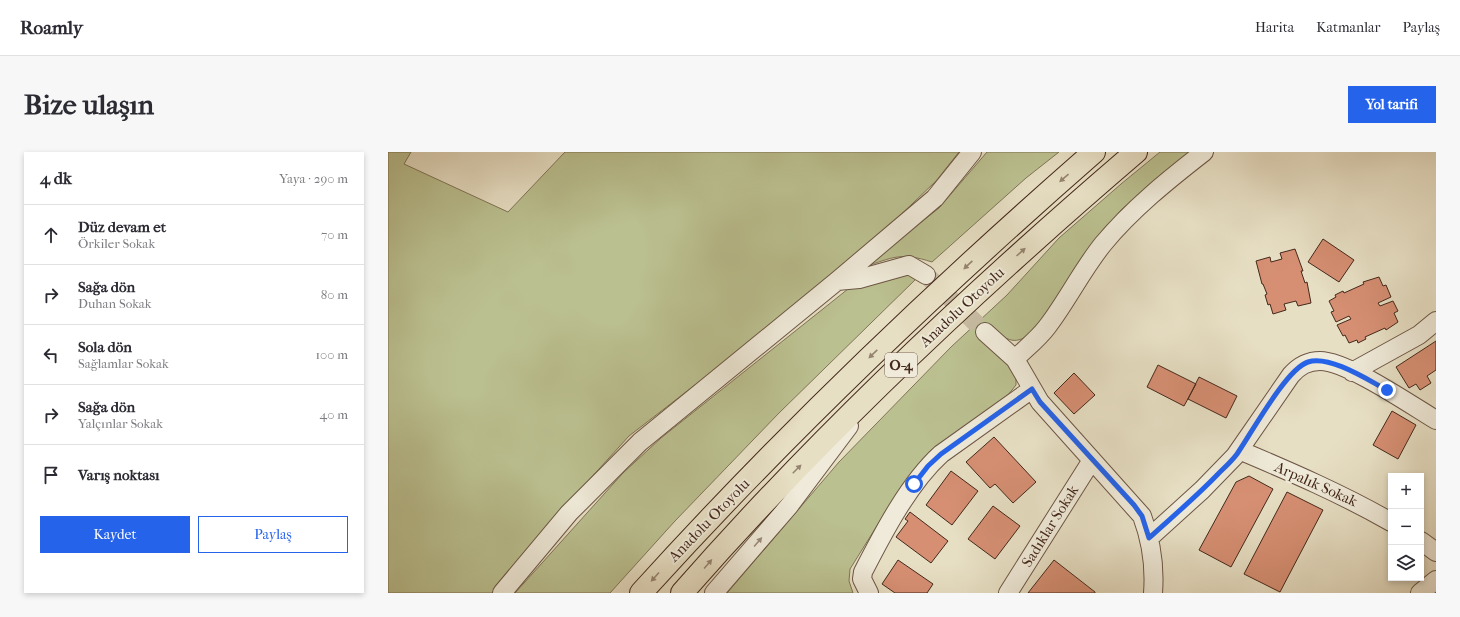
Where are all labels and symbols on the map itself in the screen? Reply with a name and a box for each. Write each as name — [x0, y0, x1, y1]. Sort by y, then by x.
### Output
one-way arrow — [1059, 173, 1069, 182]
one-way arrow — [1016, 247, 1026, 257]
one-way arrow — [962, 260, 973, 269]
street label: Anadolu Otoyolu — [915, 263, 1008, 351]
one-way arrow — [868, 349, 878, 359]
road number: O-4 — [885, 353, 917, 377]
route end — [1378, 381, 1396, 399]
street label: Arpalık Sokak — [1271, 457, 1360, 510]
one-way arrow — [792, 464, 802, 474]
street label: Anadolu Otoyolu — [664, 474, 754, 566]
route start — [905, 475, 923, 493]
street label: Sadıklar Sokak — [1018, 481, 1082, 570]
one-way arrow — [753, 537, 762, 548]
one-way arrow — [703, 559, 712, 568]
one-way arrow — [650, 572, 660, 582]

